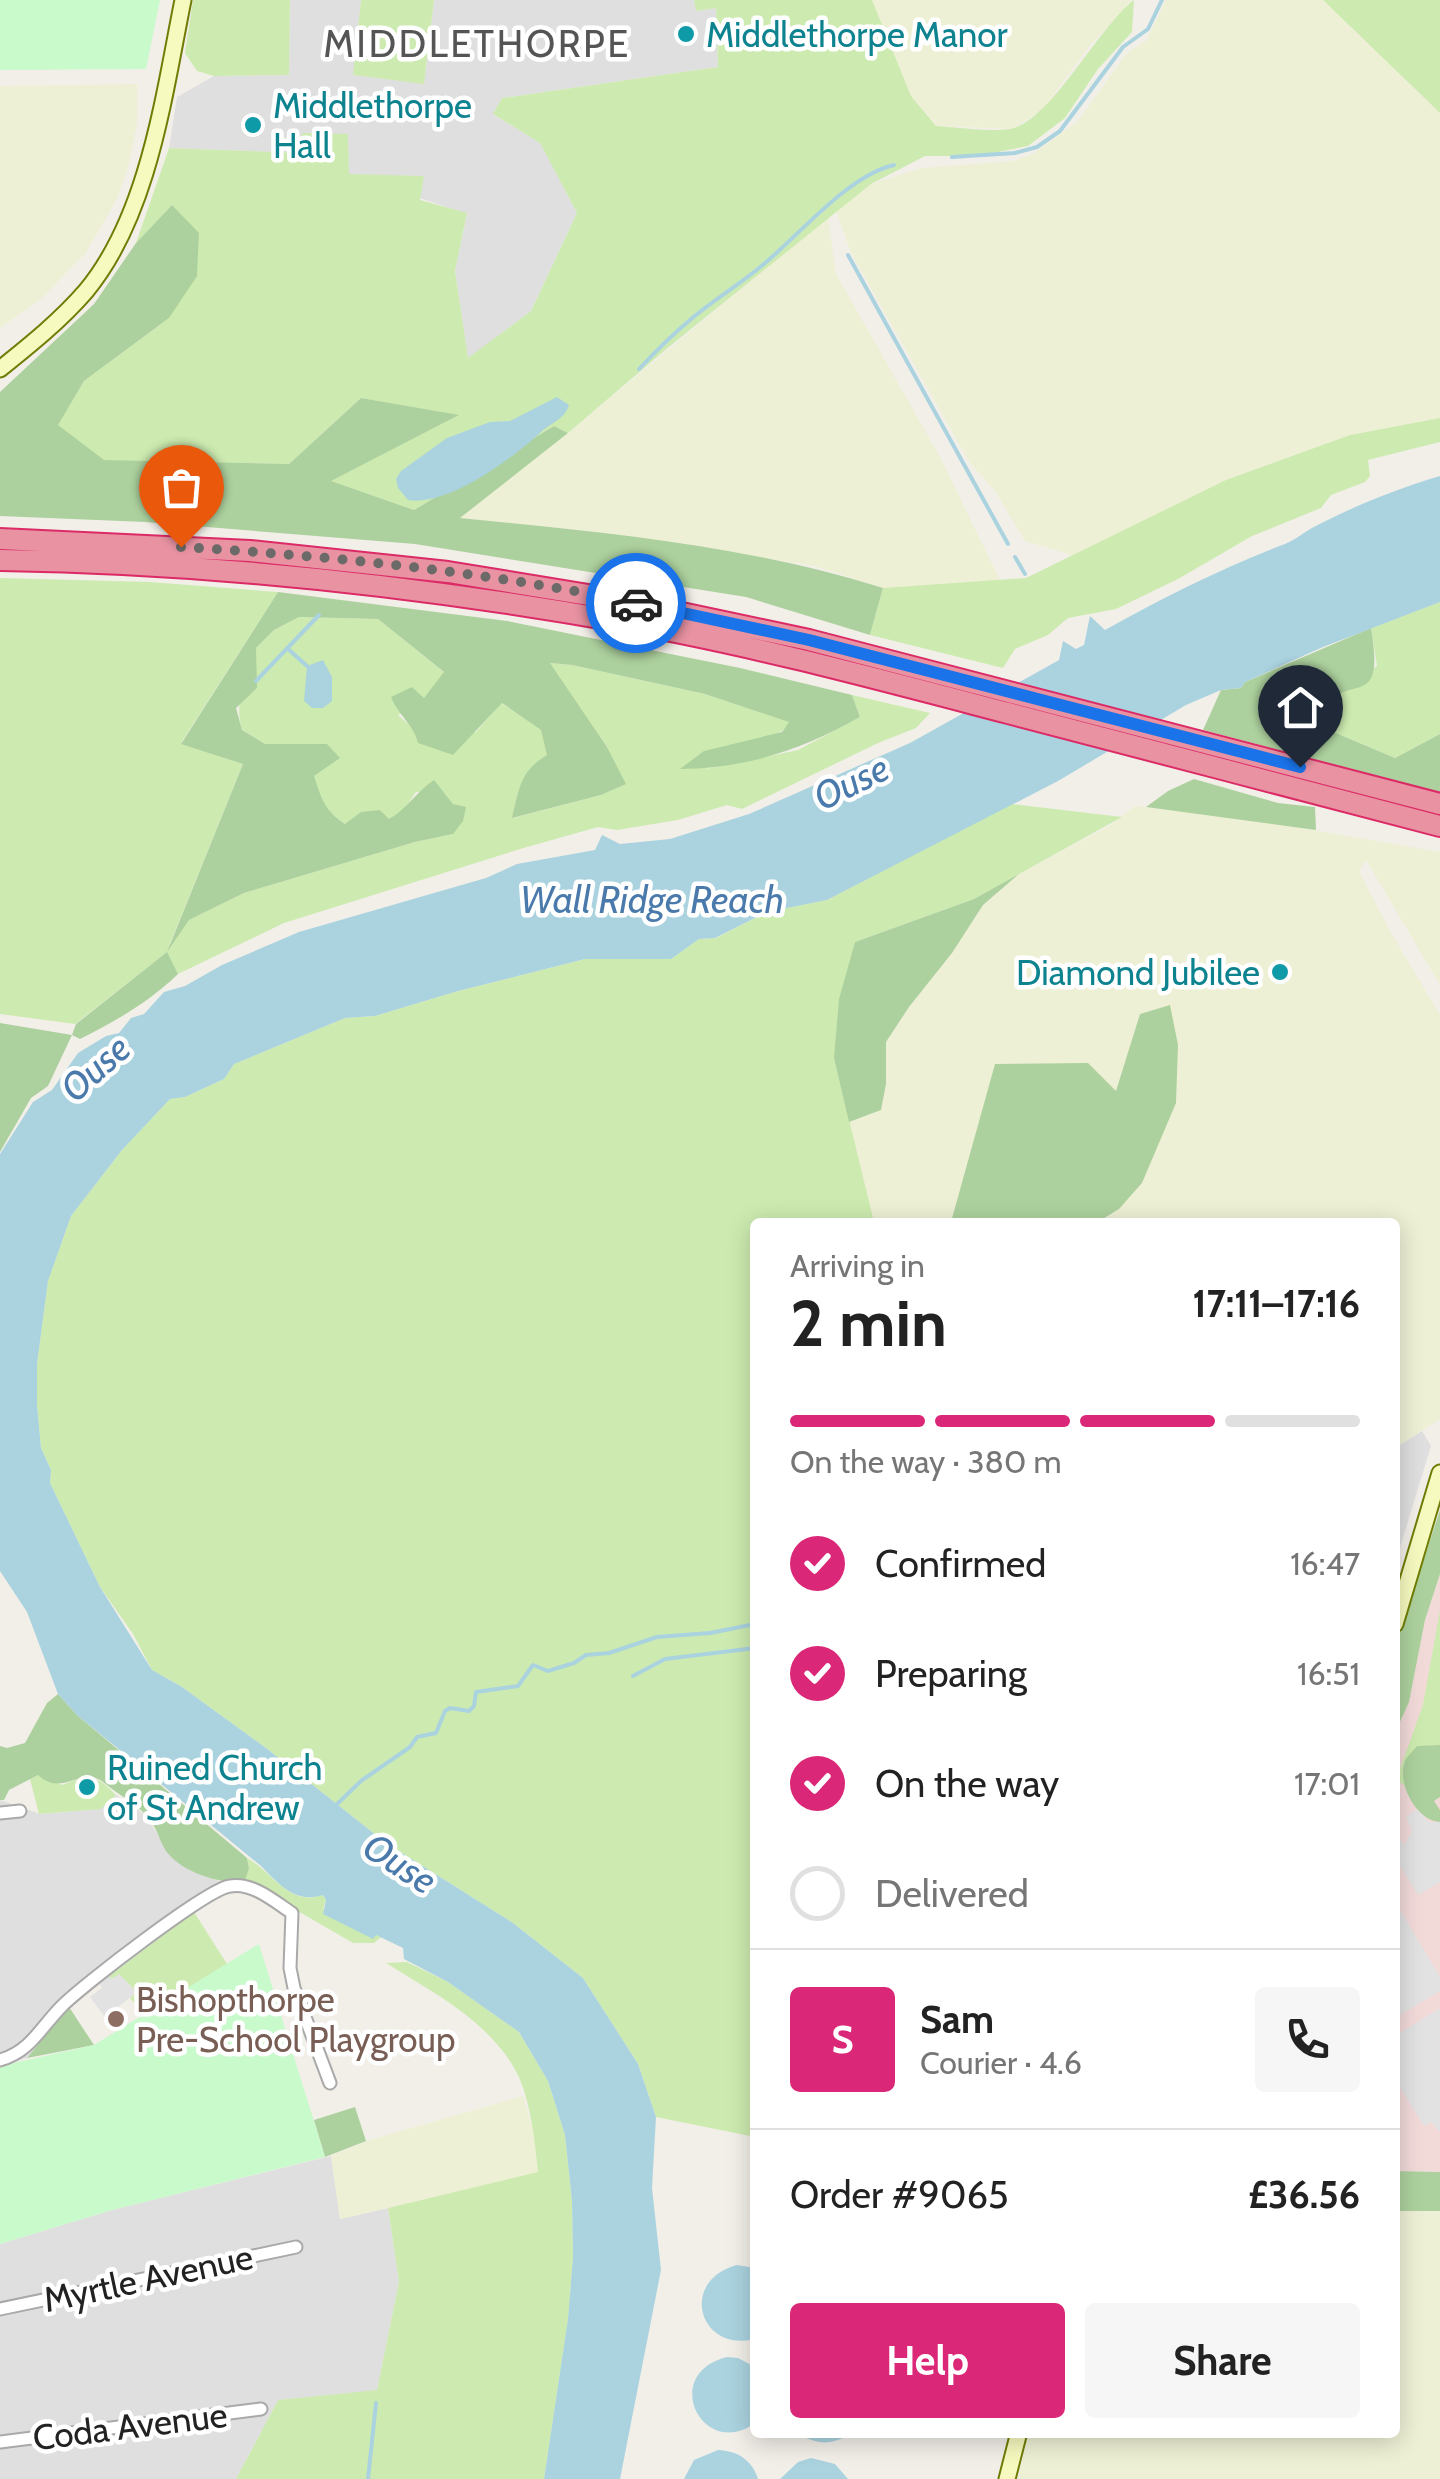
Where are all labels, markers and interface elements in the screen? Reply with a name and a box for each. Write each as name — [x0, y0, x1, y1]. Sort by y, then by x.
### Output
place label: Middlethorpe Manor — [706, 13, 1008, 56]
district label: MIDDLETHORPE — [323, 20, 631, 67]
marker: Middlethorpe Manor — [675, 23, 697, 45]
place label: Middlethorpe Hall — [273, 84, 472, 167]
marker: Middlethorpe Hall — [242, 114, 264, 136]
pin — [139, 445, 224, 548]
icon: bag — [154, 460, 209, 515]
courier — [586, 553, 686, 653]
icon: car — [609, 576, 664, 631]
pin — [1258, 665, 1343, 768]
icon: home — [1273, 680, 1328, 735]
water label: Ouse — [806, 744, 896, 820]
water label: Wall Ridge Reach — [520, 876, 784, 923]
place label: Diamond Jubilee — [1016, 951, 1260, 994]
marker: Diamond Jubilee — [1269, 961, 1291, 983]
water label: Ouse — [50, 1025, 140, 1111]
text: Arriving in — [790, 1246, 925, 1285]
text: 17:11–17:16 — [1192, 1280, 1360, 1327]
text: 2 min — [790, 1283, 947, 1362]
text: On the way · 380 m — [790, 1442, 1062, 1481]
icon: check — [790, 1536, 845, 1591]
text: Confirmed — [875, 1540, 1046, 1587]
text: 16:47 — [1290, 1544, 1360, 1583]
icon: check — [790, 1646, 845, 1701]
text: Preparing — [875, 1650, 1027, 1697]
text: 16:51 — [1297, 1654, 1360, 1693]
place label: Ruined Church of St Andrew — [107, 1746, 323, 1829]
icon: check — [790, 1756, 845, 1811]
text: On the way — [875, 1760, 1059, 1807]
text: 17:01 — [1294, 1764, 1360, 1803]
marker: Ruined Church of St Andrew — [76, 1776, 98, 1798]
water label: Ouse — [355, 1822, 445, 1904]
text: Delivered — [875, 1870, 1029, 1917]
place label: Bishopthorpe Pre-School Playgroup — [136, 1978, 455, 2061]
button: phone — [1255, 1987, 1360, 2092]
text: Sam — [920, 1996, 994, 2043]
marker: Bishopthorpe Pre-School Playgroup — [105, 2008, 127, 2030]
text: S — [831, 2016, 854, 2063]
text: Courier · 4.6 — [920, 2043, 1082, 2082]
text: Order #9065 — [790, 2171, 1009, 2218]
text: £36.56 — [1248, 2171, 1360, 2218]
street label: Myrtle Avenue — [39, 2235, 257, 2321]
button: Help — [790, 2303, 1065, 2418]
button: Share — [1085, 2303, 1360, 2418]
street label: Coda Avenue — [30, 2393, 230, 2459]

